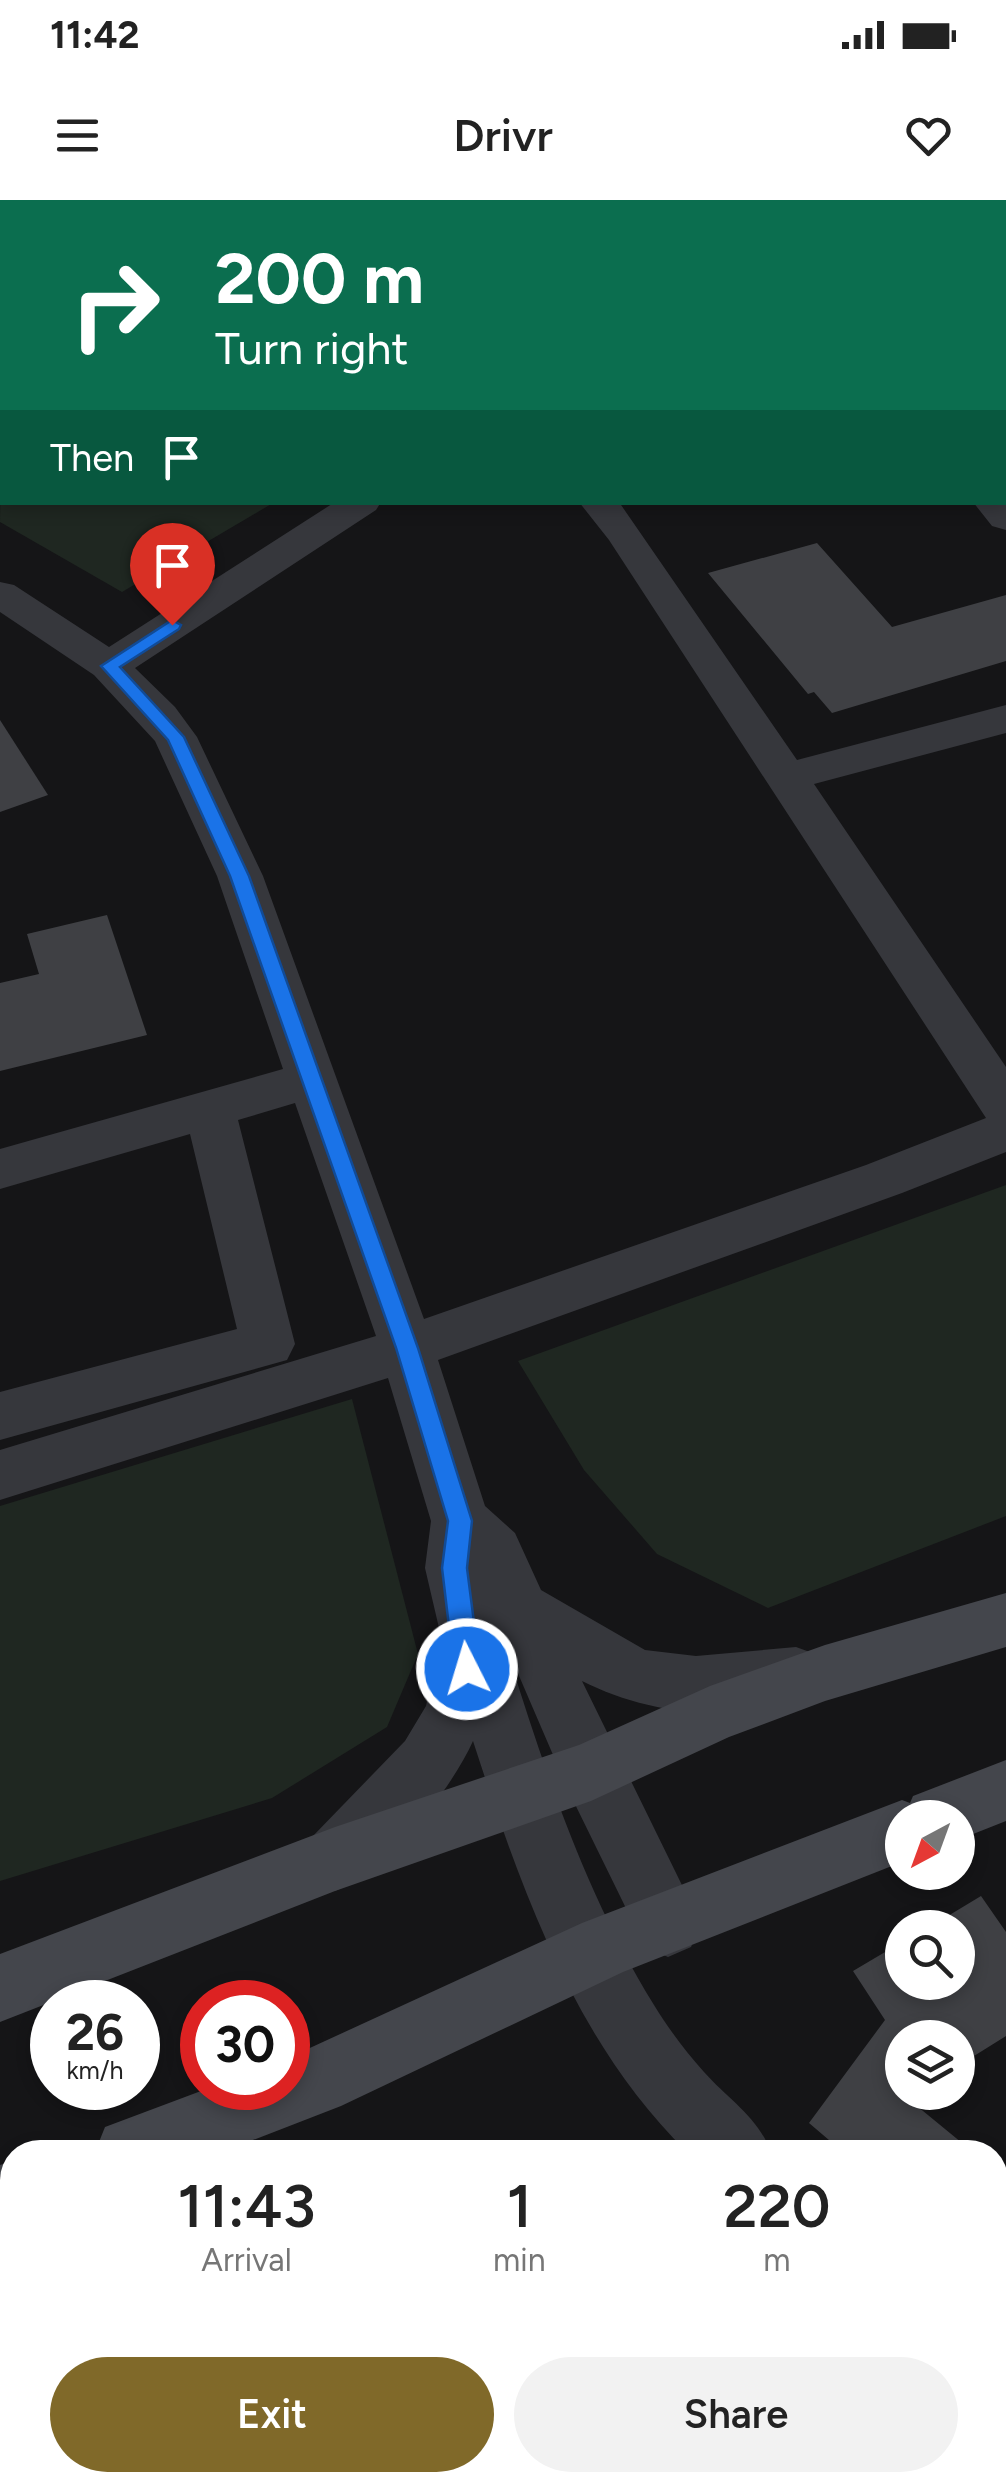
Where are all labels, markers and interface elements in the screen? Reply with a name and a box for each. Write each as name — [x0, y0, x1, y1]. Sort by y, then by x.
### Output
text: 11:42 — [50, 12, 140, 58]
icon: menu — [50, 108, 105, 163]
text: Drivr — [453, 108, 553, 162]
icon: heart — [901, 108, 956, 163]
text: 200 m — [215, 236, 424, 321]
icon: right — [50, 240, 180, 370]
text: Turn right — [215, 321, 408, 375]
icon: arrive — [154, 430, 209, 485]
text: Then — [50, 435, 134, 481]
pin — [130, 523, 215, 626]
icon: arrive — [145, 538, 200, 593]
position arrow — [415, 1617, 519, 1721]
north arrow — [885, 1800, 975, 1890]
map controls — [885, 1800, 975, 2110]
button: search — [885, 1910, 975, 2000]
speed limit sign: 30 — [180, 1980, 310, 2110]
text: 26 — [66, 2002, 124, 2063]
button: layers — [885, 2020, 975, 2110]
text: km/h — [66, 2055, 124, 2085]
text: 11:43 — [178, 2170, 316, 2242]
text: 1 — [507, 2170, 532, 2242]
text: 220 — [723, 2170, 830, 2242]
text: Arrival — [201, 2241, 292, 2279]
text: min — [493, 2241, 546, 2279]
text: m — [763, 2241, 790, 2279]
button: Exit — [50, 2357, 494, 2472]
button: Share — [514, 2357, 958, 2472]

